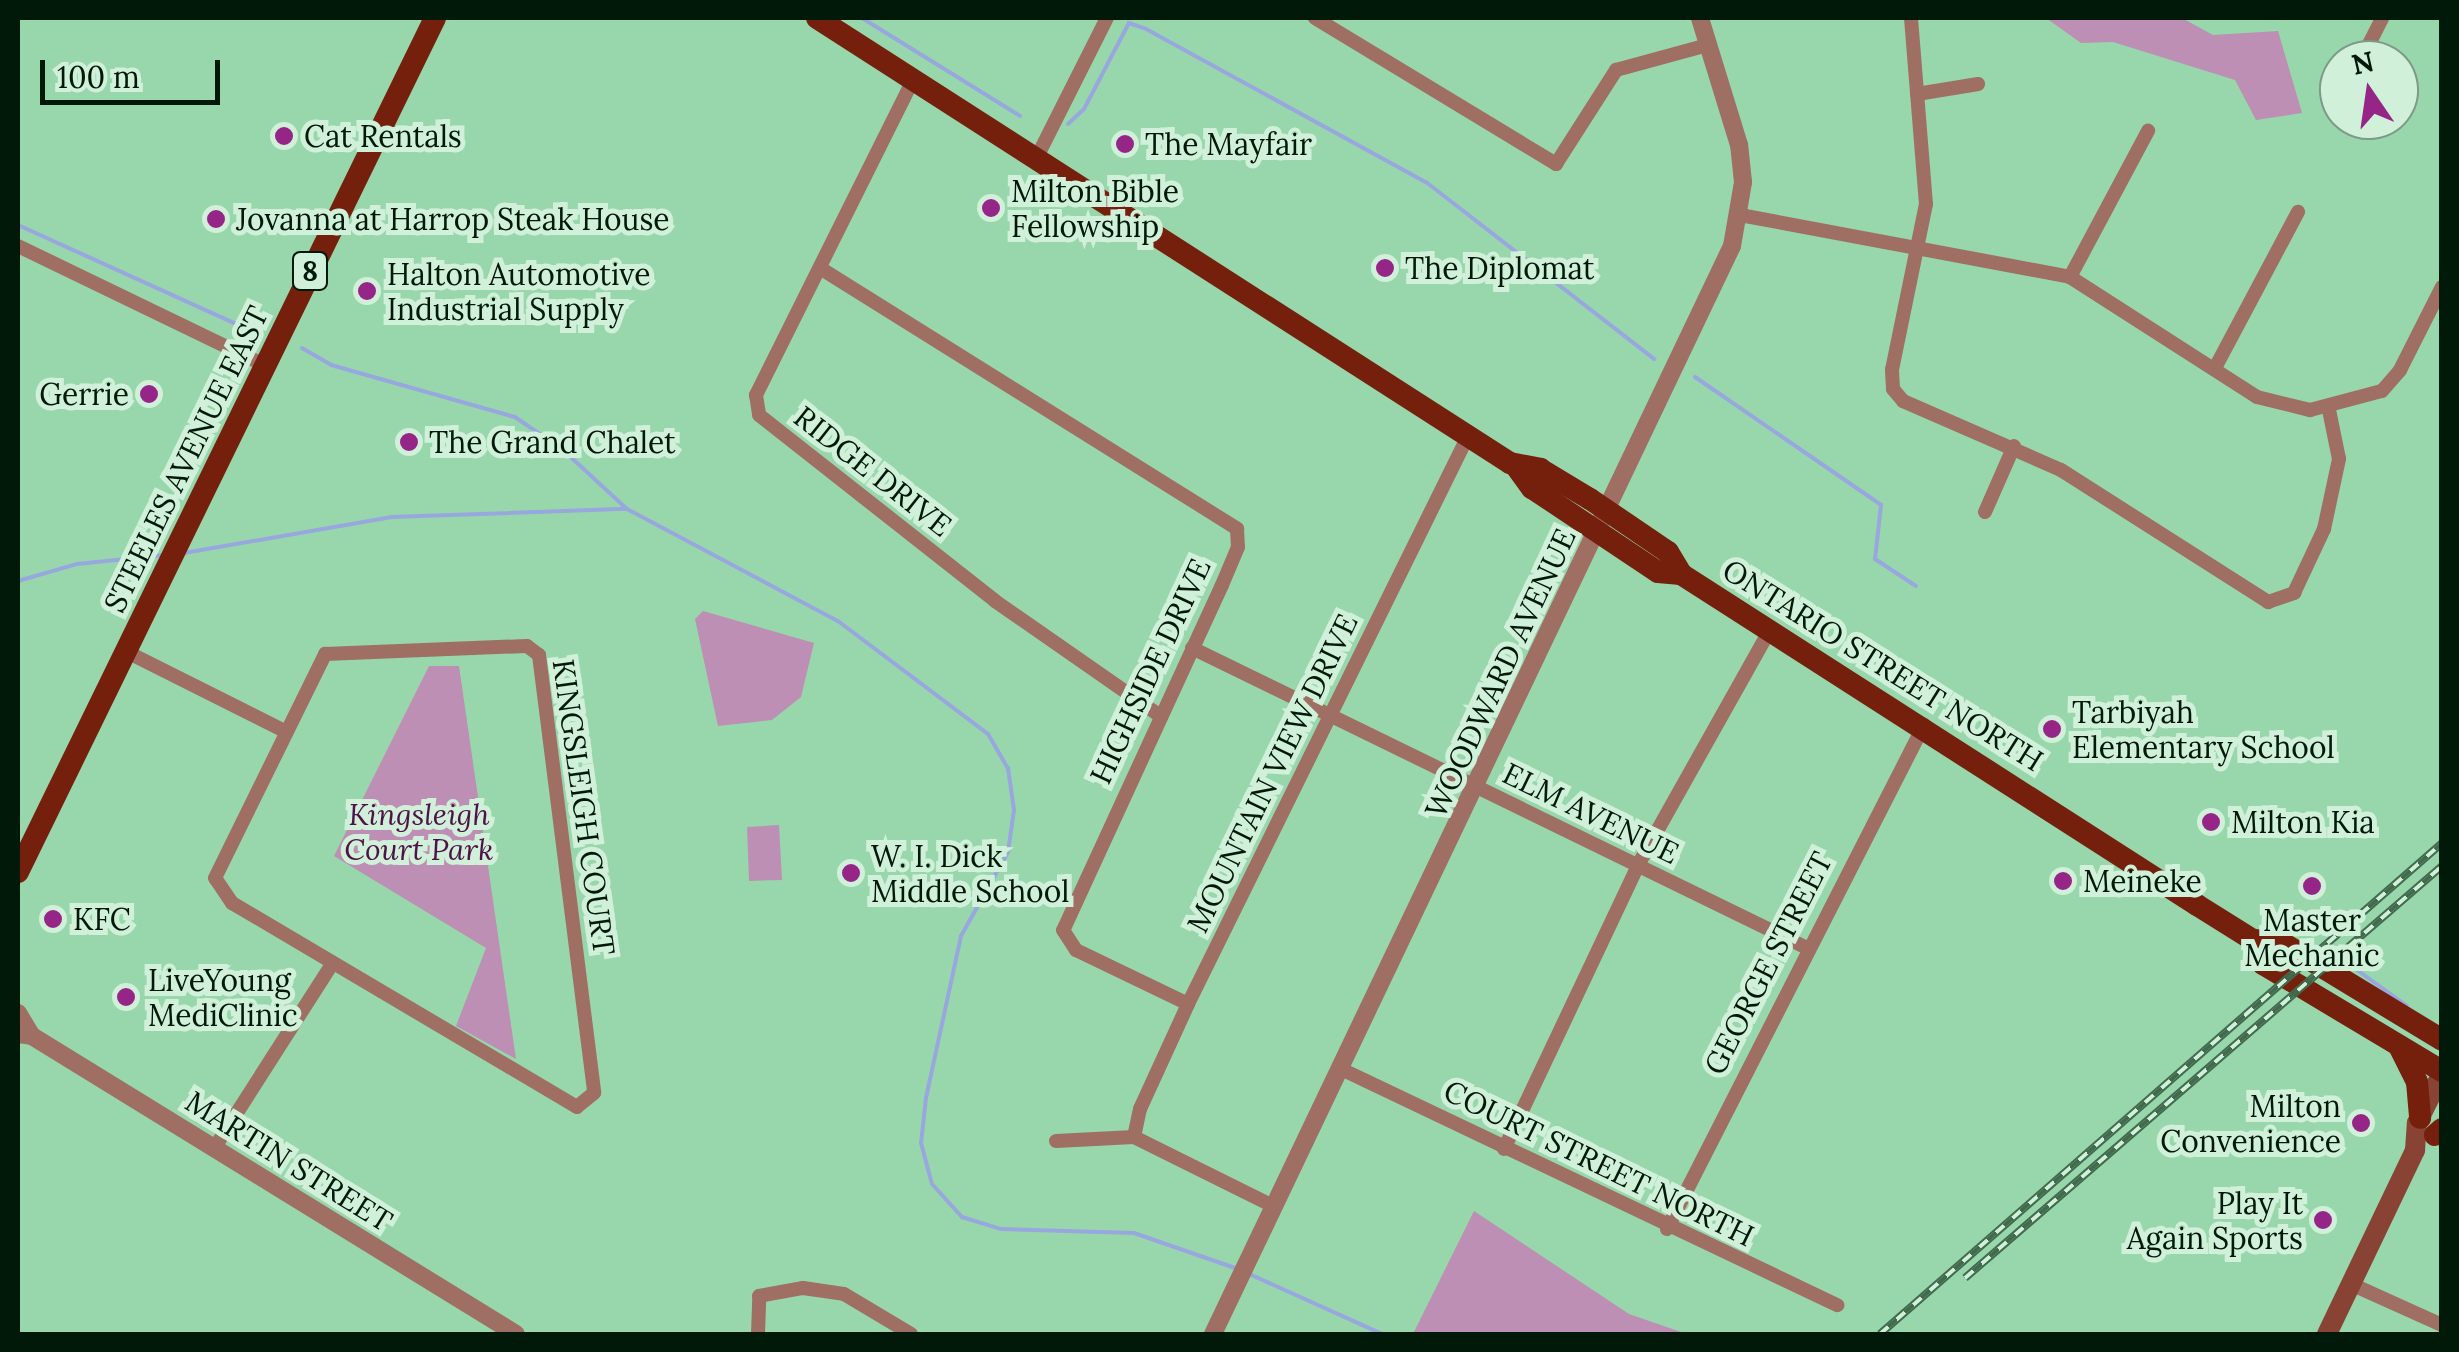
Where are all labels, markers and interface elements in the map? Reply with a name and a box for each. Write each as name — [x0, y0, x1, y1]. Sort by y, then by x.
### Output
scale bar — [45, 40, 225, 102]
north arrow — [2319, 40, 2419, 140]
text: N — [2348, 43, 2377, 83]
text: 100 m — [57, 58, 140, 96]
place label: Cat Rentals — [304, 118, 462, 154]
marker: Cat Rentals — [273, 125, 295, 147]
place label: The Mayfair — [1145, 126, 1312, 162]
marker: The Mayfair — [1114, 133, 1136, 155]
place label: Milton Bible Fellowship — [1011, 173, 1179, 244]
marker: Milton Bible Fellowship — [980, 197, 1002, 219]
place label: Jovanna at Harrop Steak House — [236, 201, 670, 237]
marker: Jovanna at Harrop Steak House — [205, 208, 227, 230]
road number: 8 — [290, 248, 330, 294]
place label: The Diplomat — [1405, 250, 1594, 286]
place label: Halton Automotive Industrial Supply — [387, 256, 651, 326]
marker: The Diplomat — [1374, 257, 1396, 279]
marker: Halton Automotive Industrial Supply — [356, 280, 378, 302]
street label: STEELES AVENUE EAST — [96, 300, 276, 618]
place label: Gerrie — [39, 376, 129, 412]
marker: Gerrie — [138, 383, 160, 405]
street label: RIDGE DRIVE — [787, 398, 959, 544]
place label: The Grand Chalet — [429, 424, 676, 460]
marker: The Grand Chalet — [398, 431, 420, 453]
street label: WOODWARD AVENUE — [1417, 523, 1583, 823]
street label: ONTARIO STREET NORTH — [1716, 551, 2050, 779]
street label: HIGHSIDE DRIVE — [1082, 553, 1218, 789]
street label: MOUNTAIN VIEW DRIVE — [1179, 608, 1365, 938]
street label: KINGSLEIGH COURT — [545, 657, 623, 957]
place label: Tarbiyah Elementary School — [2072, 694, 2335, 764]
marker: Tarbiyah Elementary School — [2041, 718, 2063, 740]
street label: ELM AVENUE — [1497, 755, 1685, 871]
park label: Kingsleigh Court Park — [344, 796, 494, 866]
place label: Milton Kia — [2231, 804, 2375, 840]
marker: Milton Kia — [2200, 811, 2222, 833]
place label: W. I. Dick Middle School — [871, 838, 1069, 908]
street label: GEORGE STREET — [1696, 846, 1840, 1080]
marker: W. I. Dick Middle School — [840, 862, 862, 884]
place label: Meineke — [2083, 863, 2202, 899]
marker: Meineke — [2052, 870, 2074, 892]
marker: Master Mechanic — [2301, 875, 2323, 897]
place label: KFC — [73, 901, 131, 937]
place label: Master Mechanic — [2244, 902, 2380, 972]
marker: KFC — [42, 908, 64, 930]
place label: LiveYoung MediClinic — [148, 962, 298, 1032]
marker: LiveYoung MediClinic — [113, 984, 139, 1010]
street label: COURT STREET NORTH — [1438, 1072, 1760, 1254]
street label: MARTIN STREET — [179, 1083, 399, 1239]
place label: Milton Convenience — [2160, 1088, 2341, 1158]
marker: Milton Convenience — [2350, 1112, 2372, 1134]
place label: Play It Again Sports — [2127, 1185, 2303, 1256]
marker: Play It Again Sports — [2312, 1209, 2334, 1231]

